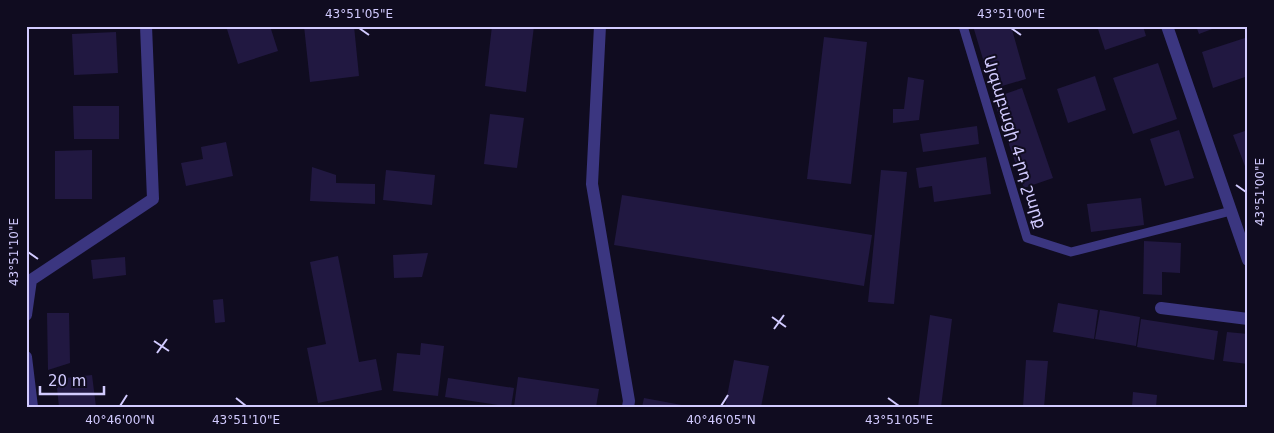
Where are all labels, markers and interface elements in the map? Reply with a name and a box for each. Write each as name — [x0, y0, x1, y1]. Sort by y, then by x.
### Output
text: 43°51'05"E — [325, 7, 393, 21]
text: 43°51'00"E — [977, 7, 1045, 21]
street label: Այգաբացի 4-րդ շարք — [980, 53, 1050, 231]
text: 43°51'00"E — [1253, 158, 1267, 226]
text: 43°51'10"E — [7, 218, 21, 286]
scale bar — [40, 363, 104, 395]
text: 20 m — [48, 372, 86, 390]
text: 40°46'00"N — [85, 413, 155, 427]
text: 43°51'10"E — [212, 413, 280, 427]
text: 40°46'05"N — [686, 413, 756, 427]
text: 43°51'05"E — [865, 413, 933, 427]

